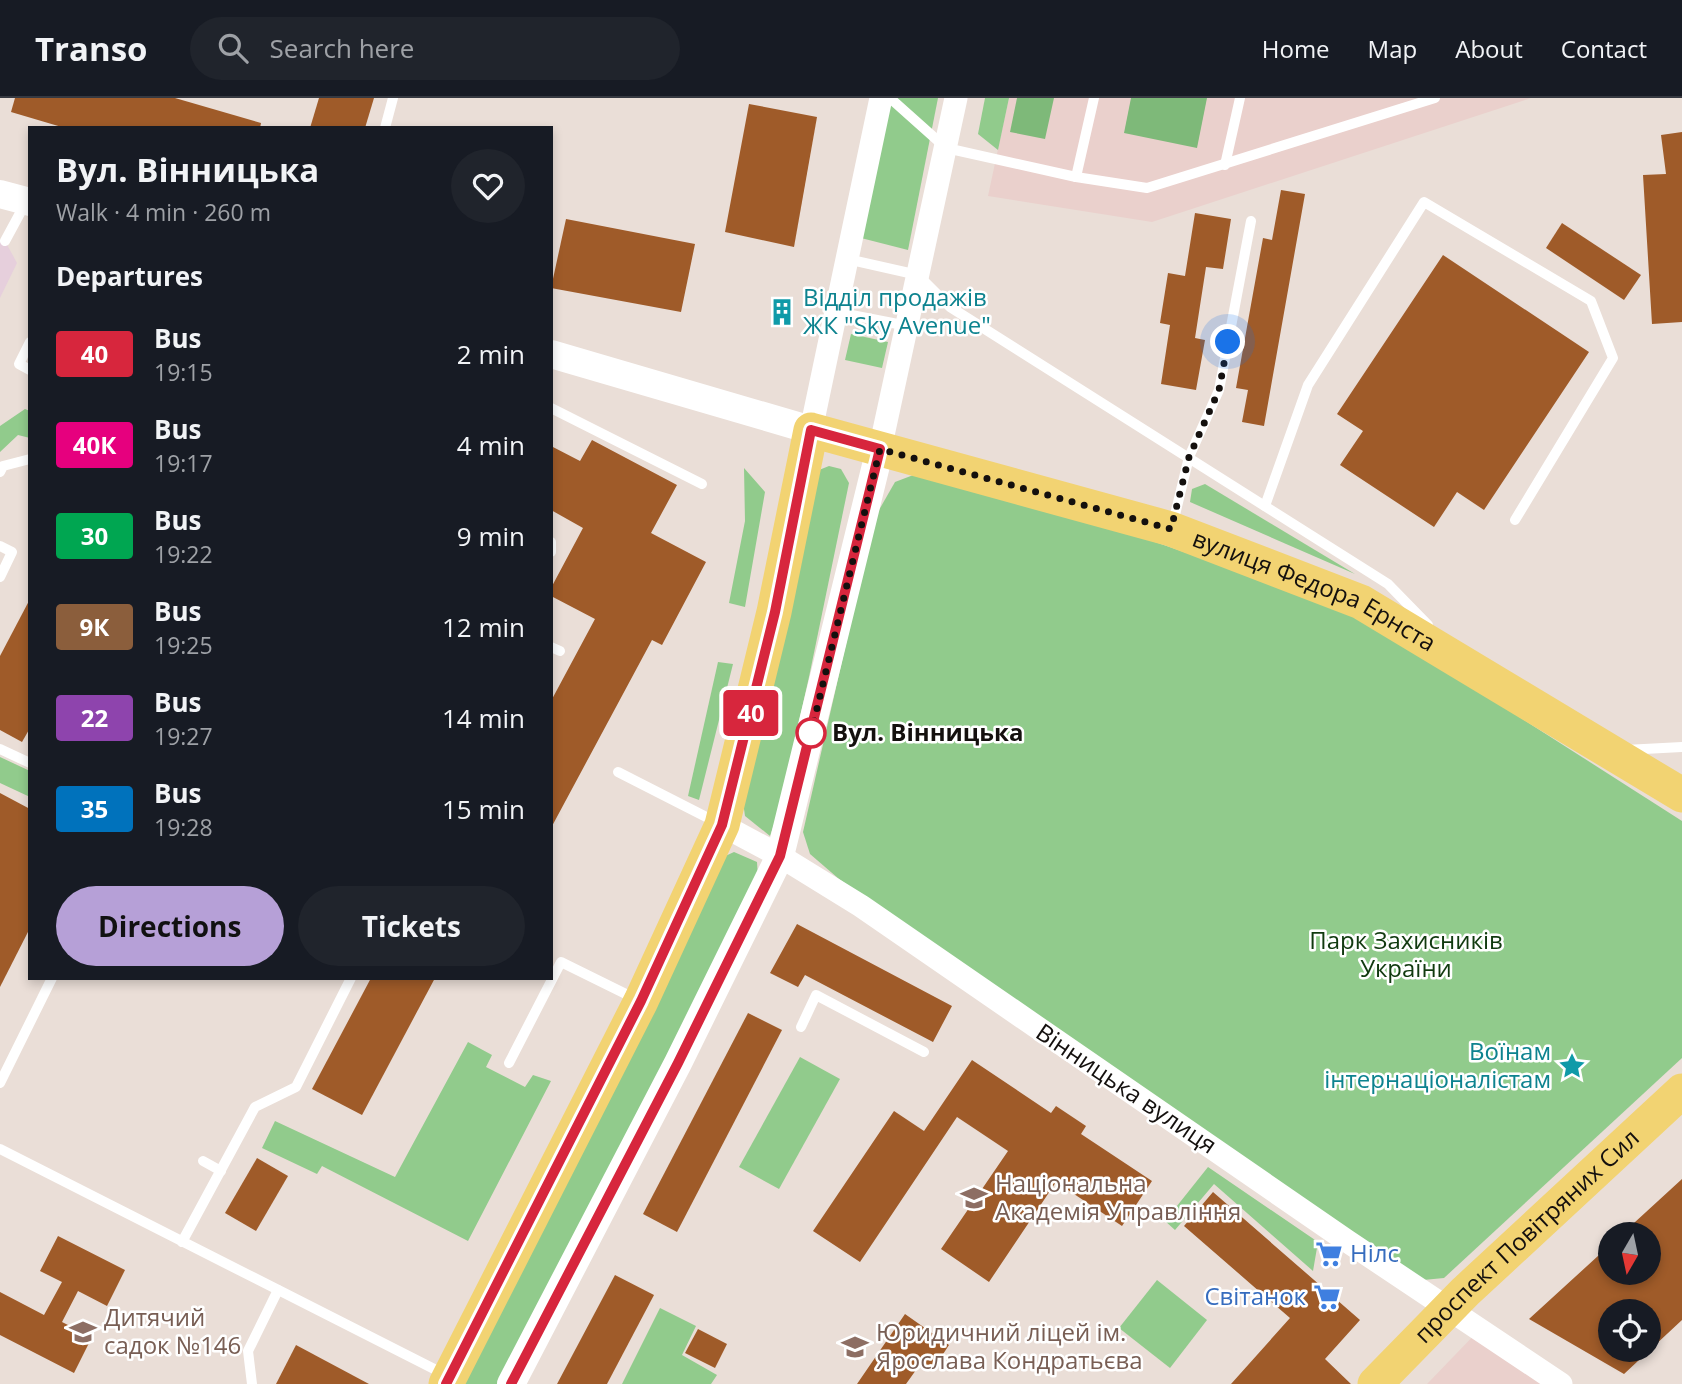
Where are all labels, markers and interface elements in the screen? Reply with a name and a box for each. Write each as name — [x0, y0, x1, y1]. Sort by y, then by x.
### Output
search box — [190, 17, 680, 80]
text: Transo — [35, 26, 148, 71]
icon: search — [214, 29, 252, 67]
text: Search here — [270, 30, 414, 66]
text: Home — [1262, 32, 1330, 65]
text: Map — [1368, 32, 1417, 65]
text: About — [1455, 32, 1523, 65]
text: Contact — [1561, 32, 1647, 65]
text: Вул. Вінницька — [56, 147, 319, 192]
button: heart — [451, 149, 525, 223]
text: Walk · 4 min · 260 m — [56, 196, 271, 228]
text: Departures — [56, 258, 203, 294]
place label: Відділ продажів ЖК "Sky Avenue" — [803, 280, 991, 341]
building icon: Відділ продажів ЖК "Sky Avenue" — [767, 297, 797, 327]
text: Bus — [154, 320, 201, 356]
your location — [1210, 324, 1245, 359]
text: 2 min — [457, 336, 525, 372]
text: 40 — [81, 337, 108, 370]
text: 19:15 — [154, 356, 213, 388]
text: Bus — [154, 411, 201, 447]
text: 4 min — [457, 427, 525, 463]
text: 40К — [73, 428, 116, 461]
text: 19:17 — [154, 447, 213, 479]
text: Bus — [154, 502, 201, 538]
text: 9 min — [457, 518, 525, 554]
text: 30 — [81, 519, 108, 552]
street label: вулиця Федора Ернста — [1188, 521, 1443, 658]
text: 19:22 — [154, 538, 213, 570]
text: Bus — [154, 593, 201, 629]
text: 12 min — [442, 609, 525, 645]
text: 9К — [80, 610, 109, 643]
text: 19:25 — [154, 629, 213, 661]
text: Bus — [154, 684, 201, 720]
line badge: 40 — [720, 690, 782, 736]
text: 40 — [737, 696, 765, 729]
text: 14 min — [442, 700, 525, 736]
text: 22 — [81, 701, 108, 734]
place label: Вул. Вінницька — [832, 715, 1023, 748]
marker: Вул. Вінницька — [796, 718, 826, 748]
text: 19:27 — [154, 720, 213, 752]
text: Bus — [154, 775, 201, 811]
text: 15 min — [442, 791, 525, 827]
text: 35 — [81, 792, 108, 825]
text: 19:28 — [154, 811, 213, 843]
button: Directions — [56, 886, 284, 966]
button: Tickets — [298, 886, 525, 966]
park label: Парк Захисників України — [1309, 923, 1503, 984]
street label: Вінницька вулиця — [1030, 1015, 1224, 1161]
place label: Воїнам інтернаціоналістам — [1324, 1034, 1551, 1095]
place icon: Воїнам інтернаціоналістам — [1557, 1051, 1587, 1081]
street label: проспект Повітряних Сил — [1406, 1121, 1646, 1350]
place label: Національна Академія Управління — [995, 1166, 1241, 1227]
school or university icon: Національна Академія Управління — [959, 1183, 989, 1213]
north arrow — [1598, 1222, 1661, 1284]
map controls — [1598, 1222, 1661, 1362]
place label: Нілс — [1350, 1236, 1399, 1269]
supermarket icon: Нілс — [1314, 1239, 1344, 1269]
place label: Світанок — [1204, 1279, 1307, 1312]
supermarket icon: Світанок — [1312, 1282, 1342, 1312]
button: locate — [1598, 1299, 1661, 1362]
place label: Дитячий садок №146 — [104, 1300, 241, 1361]
place label: Юридичний ліцей ім. Ярослава Кондратьєва — [876, 1315, 1143, 1376]
school or university icon: Дитячий садок №146 — [68, 1317, 98, 1347]
school or university icon: Юридичний ліцей ім. Ярослава Кондратьєва — [840, 1332, 870, 1362]

